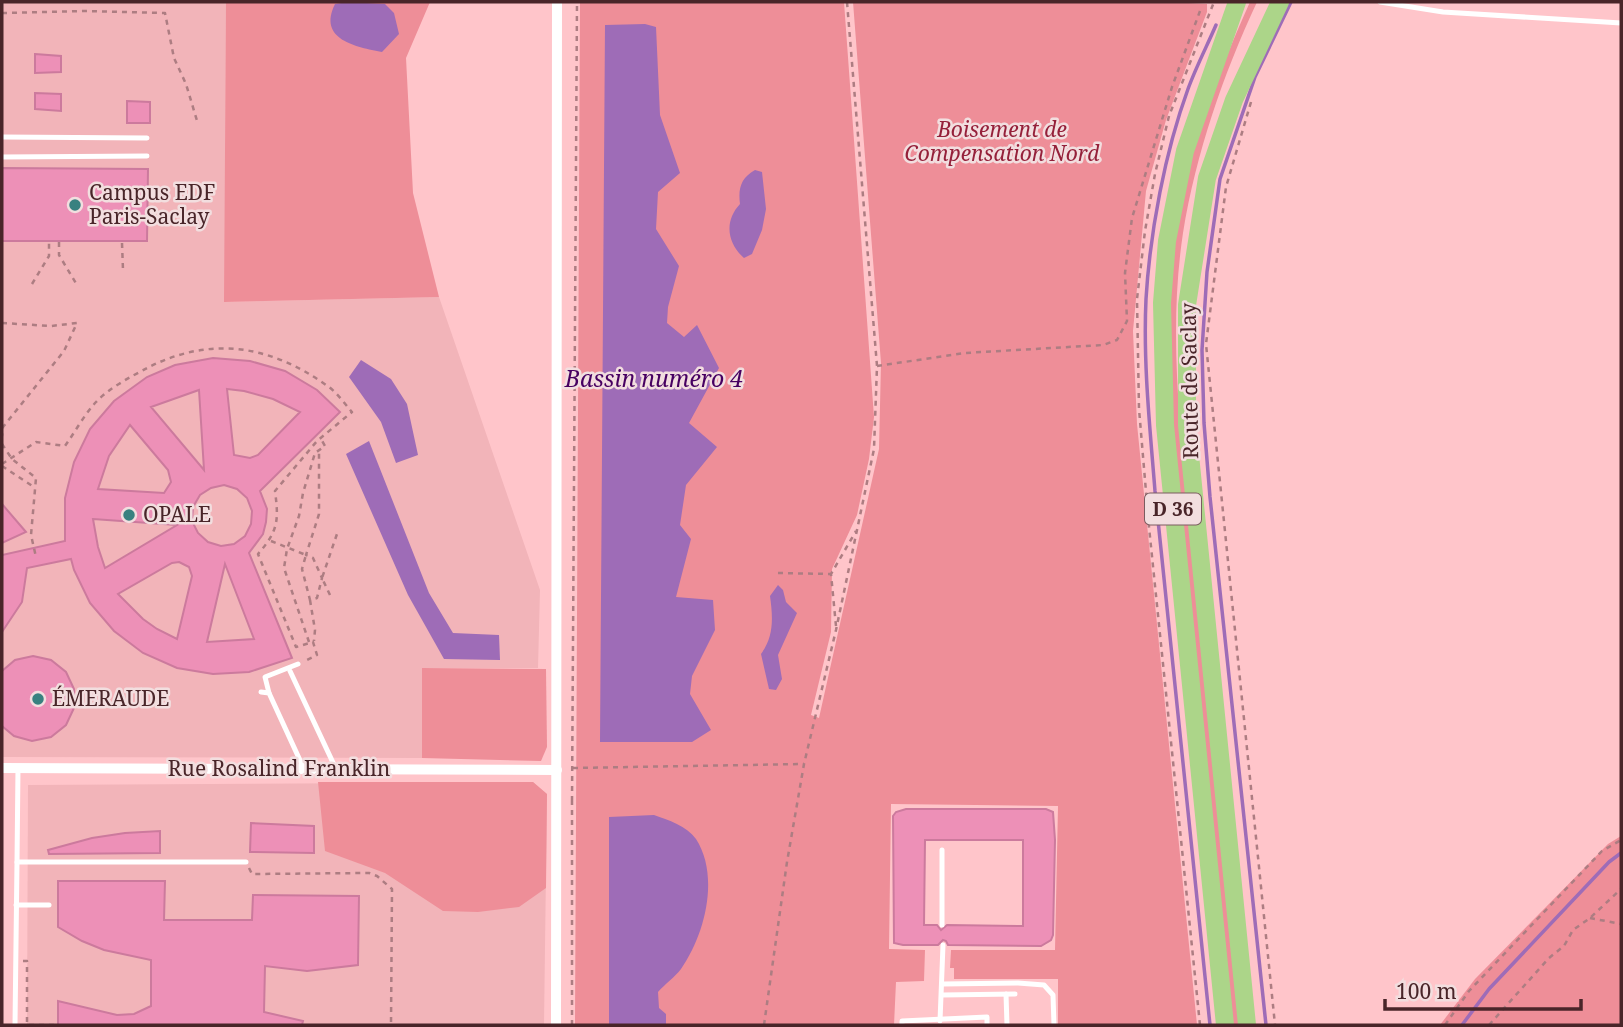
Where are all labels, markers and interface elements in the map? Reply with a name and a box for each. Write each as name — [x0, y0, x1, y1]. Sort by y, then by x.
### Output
park label: Boisement de Compensation Nord — [905, 115, 1100, 167]
place label: Campus EDF Paris-Saclay — [89, 178, 215, 230]
marker: Campus EDF Paris-Saclay — [67, 197, 83, 213]
street label: Route de Saclay — [1174, 303, 1204, 459]
water label: Bassin numéro 4 — [564, 362, 743, 394]
road number: D 36 — [1145, 494, 1201, 524]
place label: OPALE — [143, 500, 211, 528]
marker: OPALE — [121, 507, 137, 523]
place label: ÉMERAUDE — [52, 684, 169, 712]
marker: ÉMERAUDE — [30, 691, 46, 707]
street label: Rue Rosalind Franklin — [168, 754, 390, 782]
scale bar — [1385, 968, 1581, 1012]
text: 100 m — [1396, 977, 1457, 1005]

